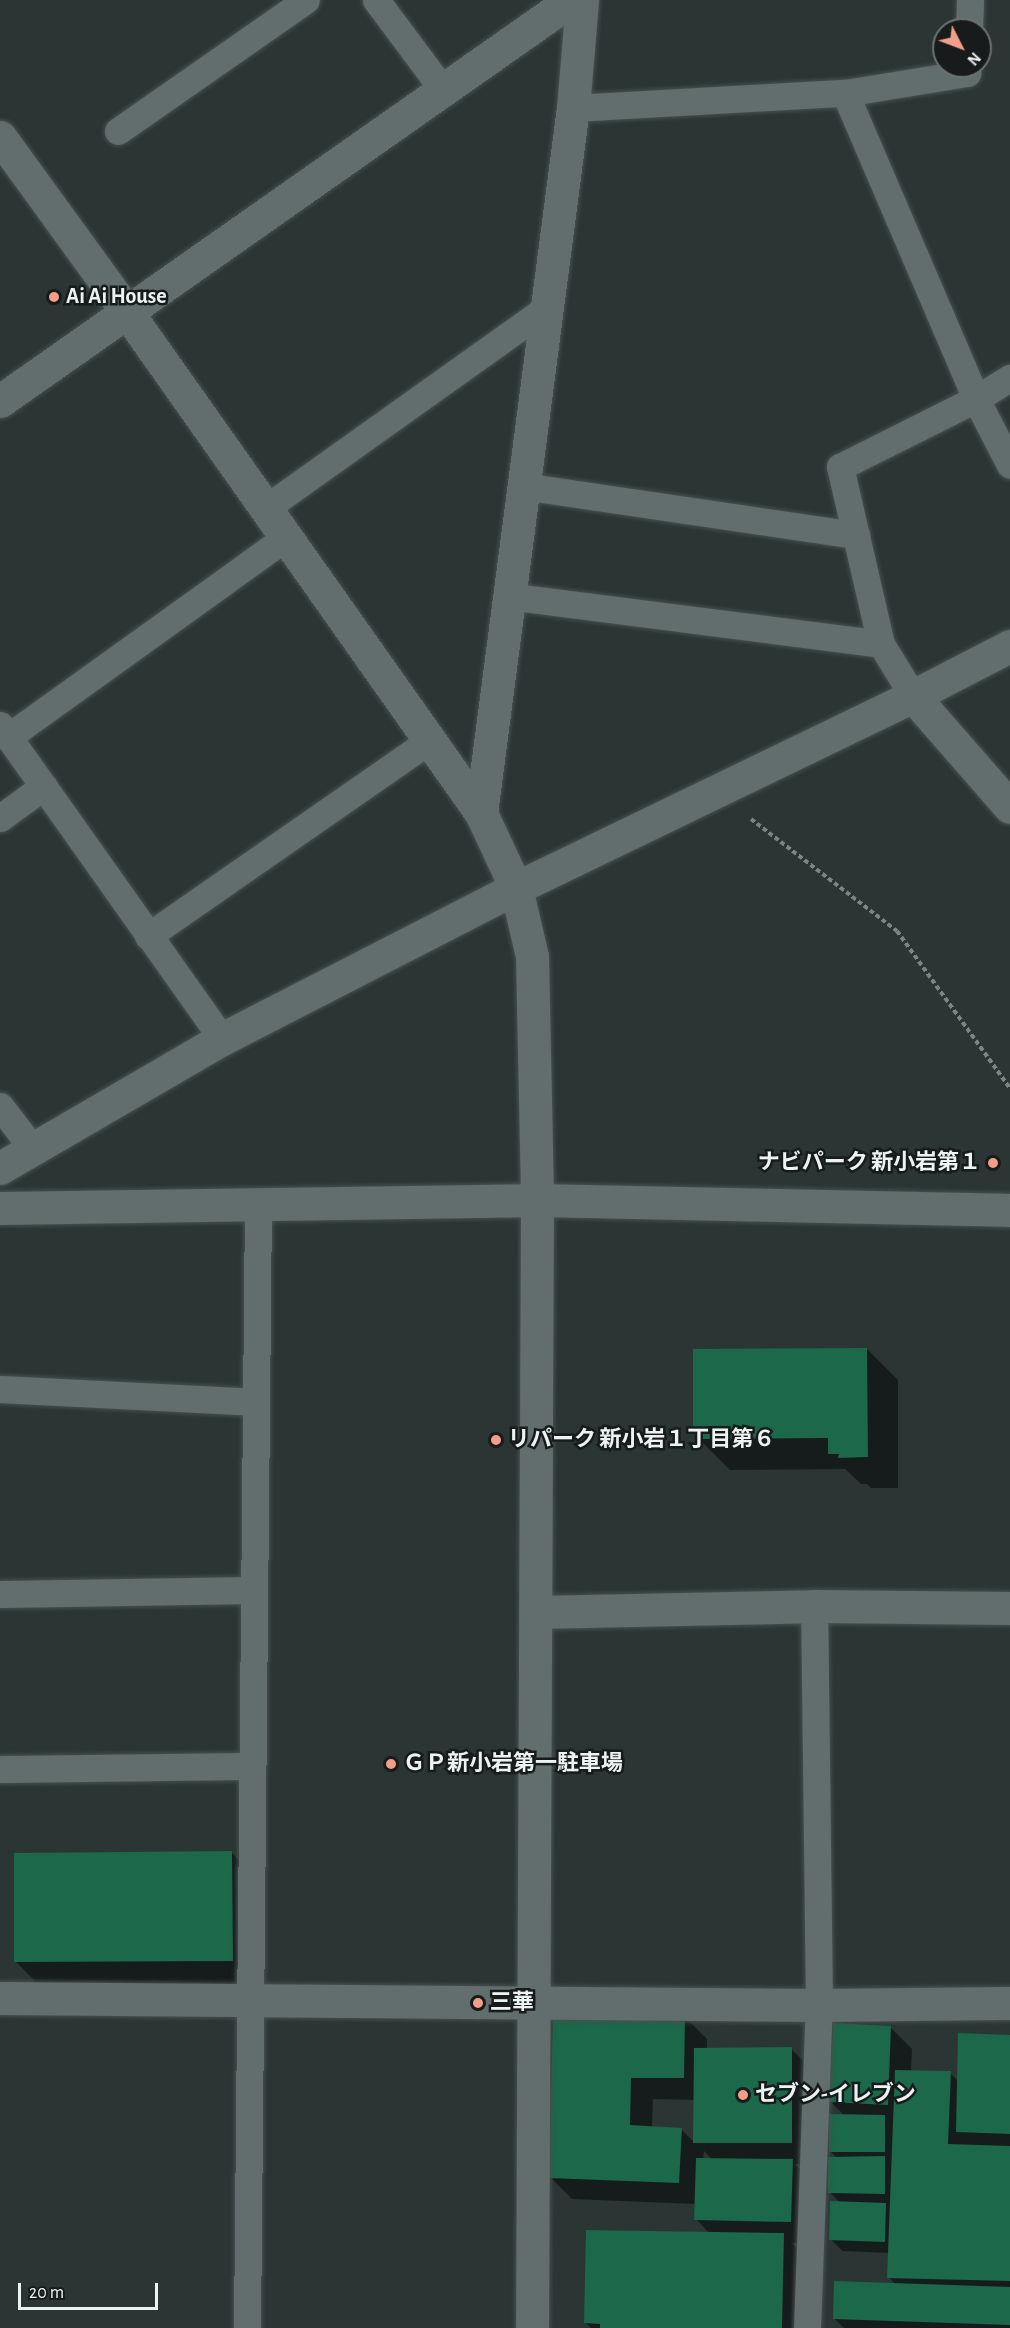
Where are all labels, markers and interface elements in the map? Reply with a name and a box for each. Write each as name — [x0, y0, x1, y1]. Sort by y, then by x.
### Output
north arrow — [932, 18, 992, 78]
text: N — [964, 49, 984, 68]
place label: Ai Ai House — [66, 284, 167, 310]
marker: Ai Ai House — [47, 290, 61, 304]
place label: ナビパーク 新小岩第１ — [758, 1150, 981, 1176]
marker: ナビパーク 新小岩第１ — [986, 1156, 1000, 1170]
place label: リパーク 新小岩１丁目第６ — [508, 1427, 775, 1453]
marker: リパーク 新小岩１丁目第６ — [489, 1433, 503, 1447]
place label: ＧＰ新小岩第一駐車場 — [403, 1751, 623, 1777]
marker: ＧＰ新小岩第一駐車場 — [384, 1757, 398, 1771]
place label: 三華 — [490, 1990, 534, 2016]
marker: 三華 — [471, 1996, 485, 2010]
place label: セブン-イレブン — [755, 2082, 916, 2108]
marker: セブン-イレブン — [736, 2088, 750, 2102]
scale bar — [21, 2271, 160, 2309]
text: 20 m — [29, 2284, 64, 2302]

